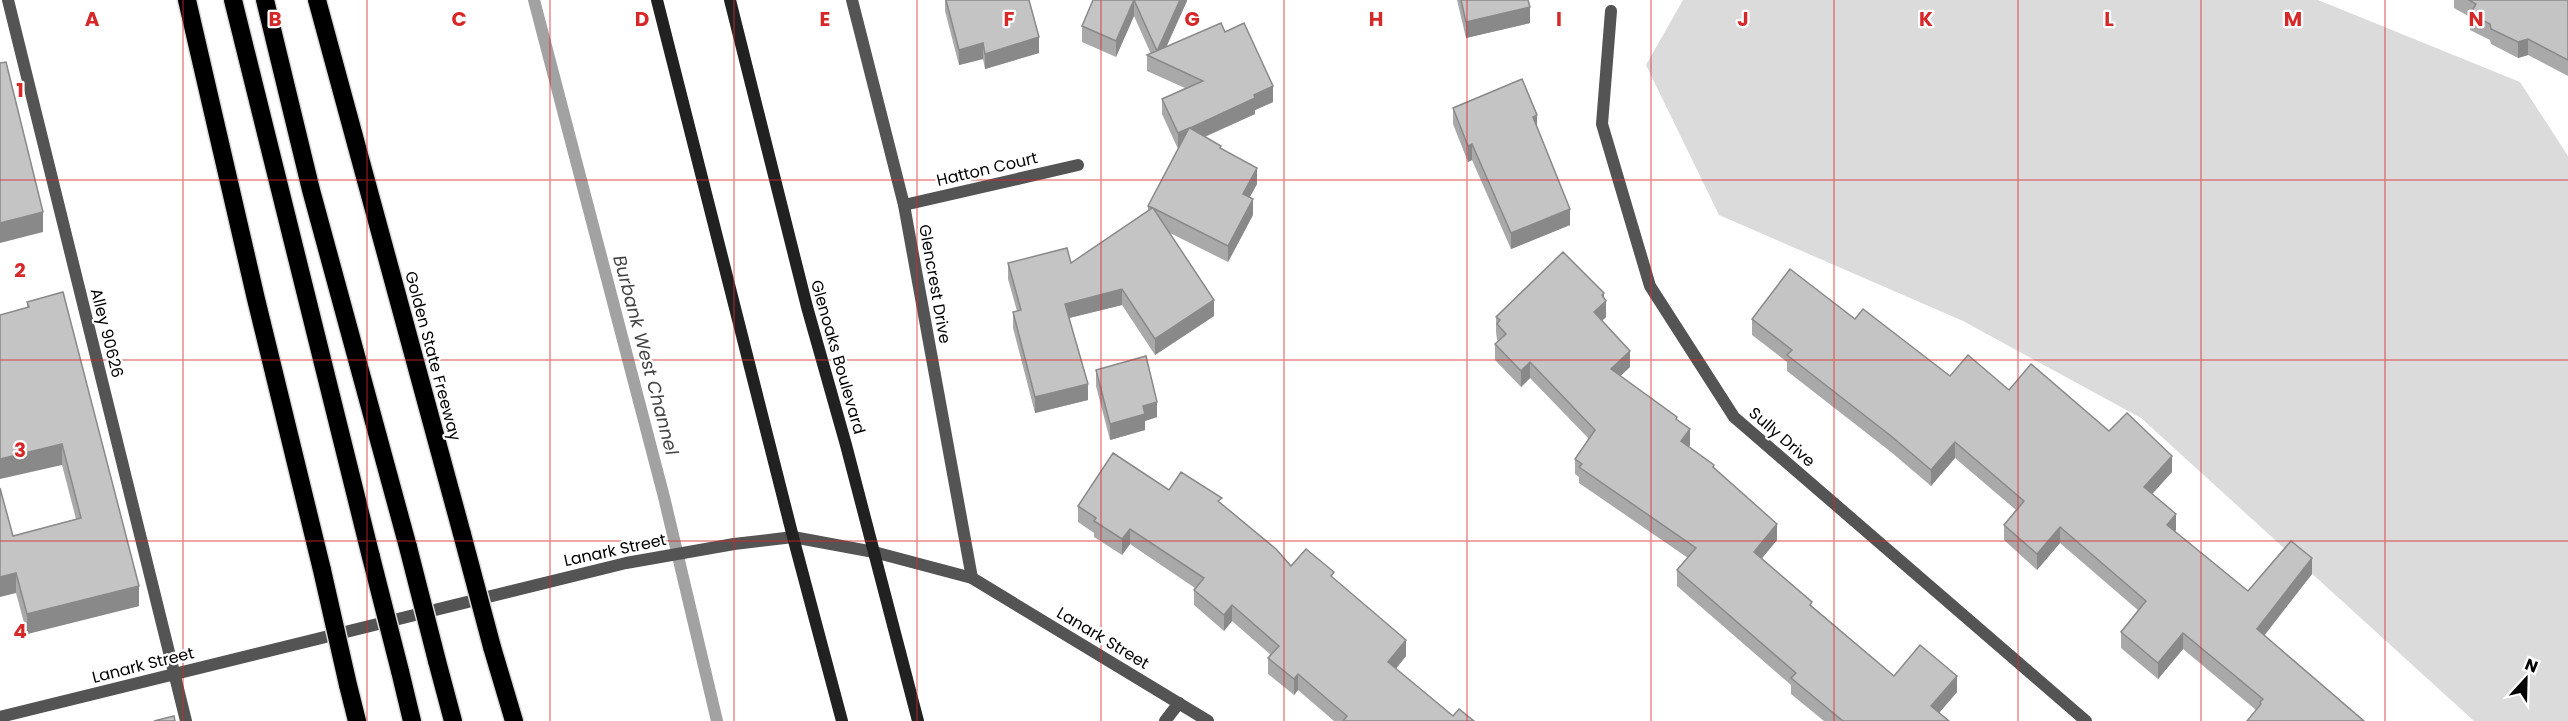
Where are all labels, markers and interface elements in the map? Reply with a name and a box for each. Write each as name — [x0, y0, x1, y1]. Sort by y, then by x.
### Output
text: A — [85, 5, 100, 33]
text: B — [268, 5, 282, 33]
text: C — [451, 5, 467, 33]
text: D — [635, 5, 649, 33]
text: E — [820, 5, 830, 33]
text: F — [1004, 5, 1015, 33]
text: G — [1184, 5, 1200, 33]
text: H — [1369, 5, 1383, 33]
text: I — [1556, 5, 1562, 33]
text: J — [1737, 5, 1749, 33]
text: K — [1919, 5, 1933, 33]
text: L — [2104, 5, 2114, 33]
text: M — [2284, 5, 2302, 33]
text: N — [2468, 5, 2484, 33]
text: 1 — [16, 76, 24, 104]
street label: Hatton Court — [934, 146, 1040, 192]
street label: Glencrest Drive — [913, 223, 957, 346]
water label: Burbank West Channel — [607, 252, 685, 458]
text: 2 — [14, 256, 26, 284]
street label: Golden State Freeway — [399, 269, 467, 443]
street label: Glenoaks Boulevard — [805, 277, 871, 437]
street label: Alley 90626 — [85, 286, 129, 380]
street label: Sully Drive — [1744, 402, 1820, 472]
text: 3 — [14, 436, 26, 464]
street label: Lanark Street — [562, 528, 668, 572]
street label: Lanark Street — [1052, 601, 1154, 675]
text: 4 — [13, 617, 27, 645]
street label: Lanark Street — [90, 641, 196, 689]
north arrow — [2496, 649, 2556, 709]
text: N — [2522, 653, 2541, 678]

